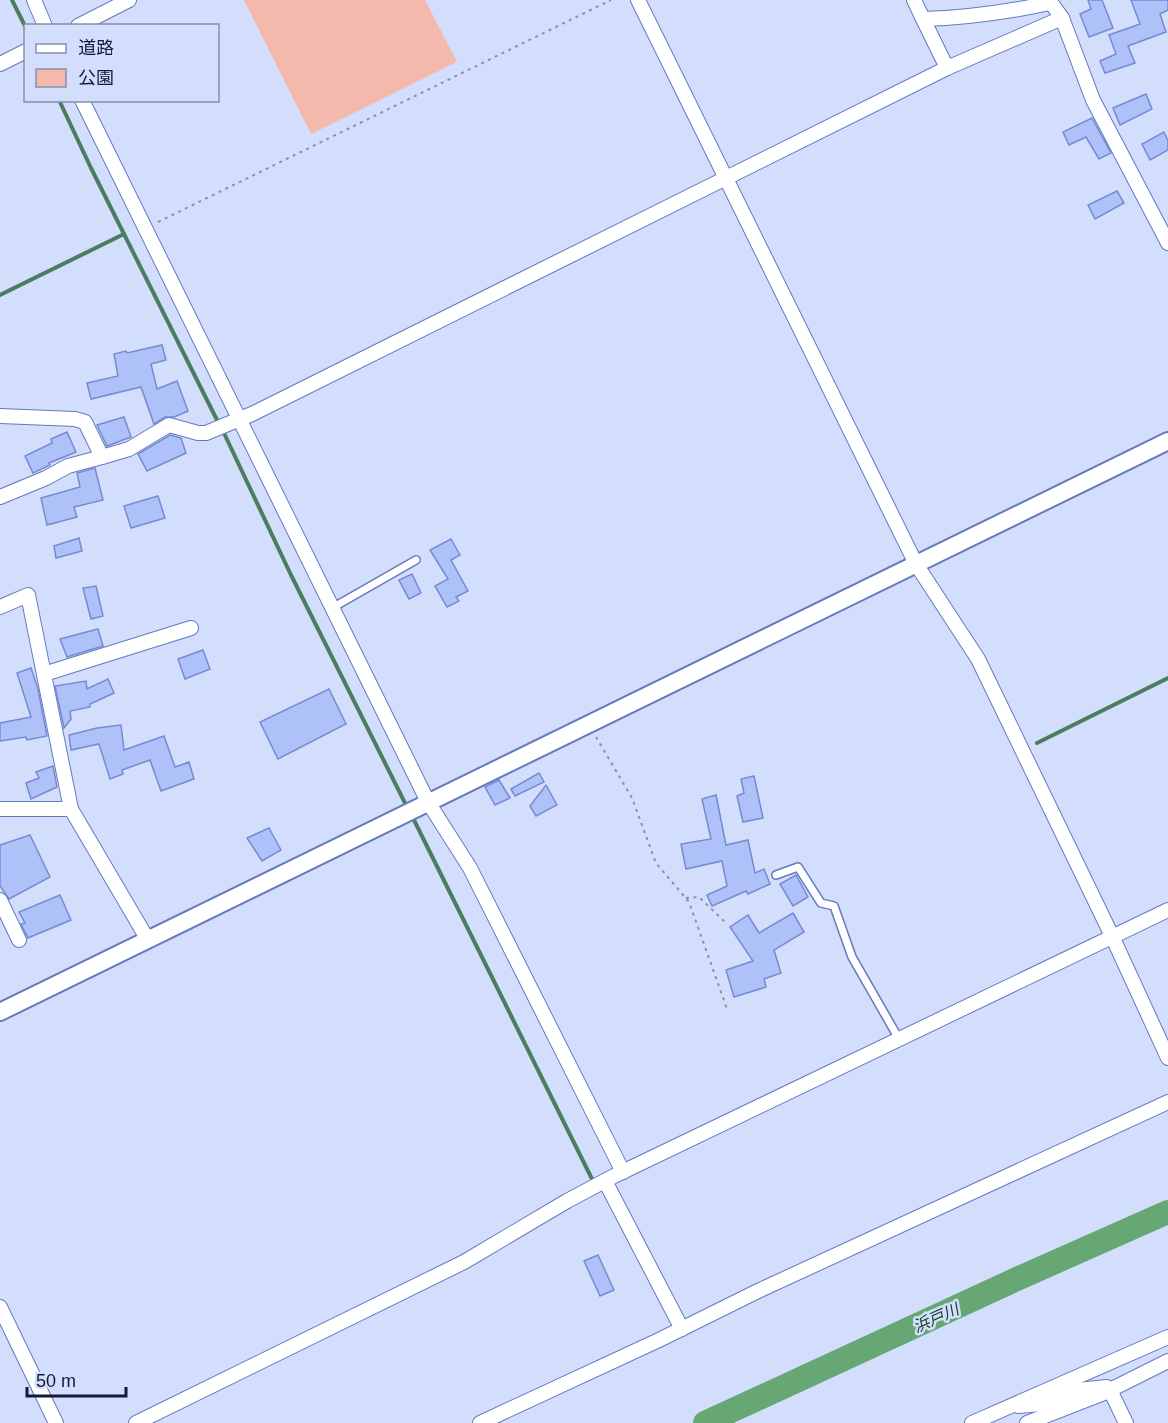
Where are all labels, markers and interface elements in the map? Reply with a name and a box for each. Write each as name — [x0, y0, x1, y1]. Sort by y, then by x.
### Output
legend — [24, 24, 219, 102]
text: 道路 — [78, 38, 114, 58]
text: 公園 — [78, 68, 114, 88]
water label: 浜戸川 — [911, 1300, 963, 1336]
scale bar — [27, 1360, 126, 1398]
text: 50 m — [36, 1371, 76, 1391]

